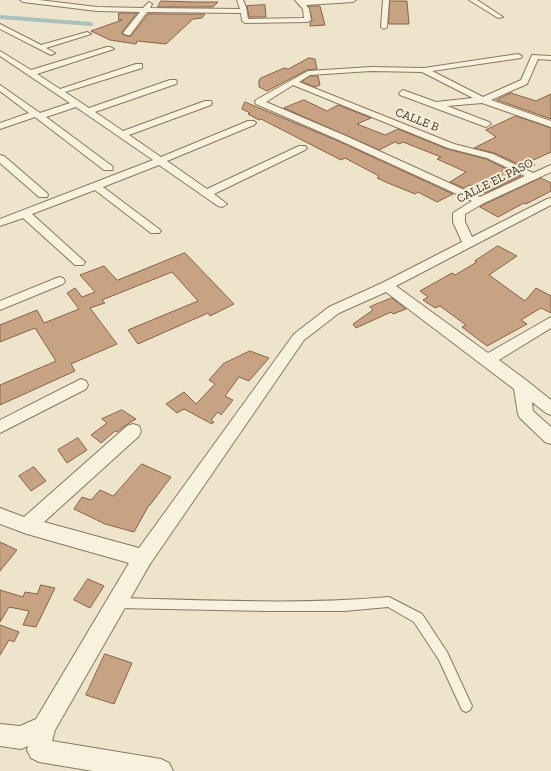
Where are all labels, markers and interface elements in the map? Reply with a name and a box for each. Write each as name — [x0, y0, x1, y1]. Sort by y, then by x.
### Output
street label: CALLE B — [393, 105, 441, 135]
street label: CALLE EL PASO — [454, 156, 536, 206]

